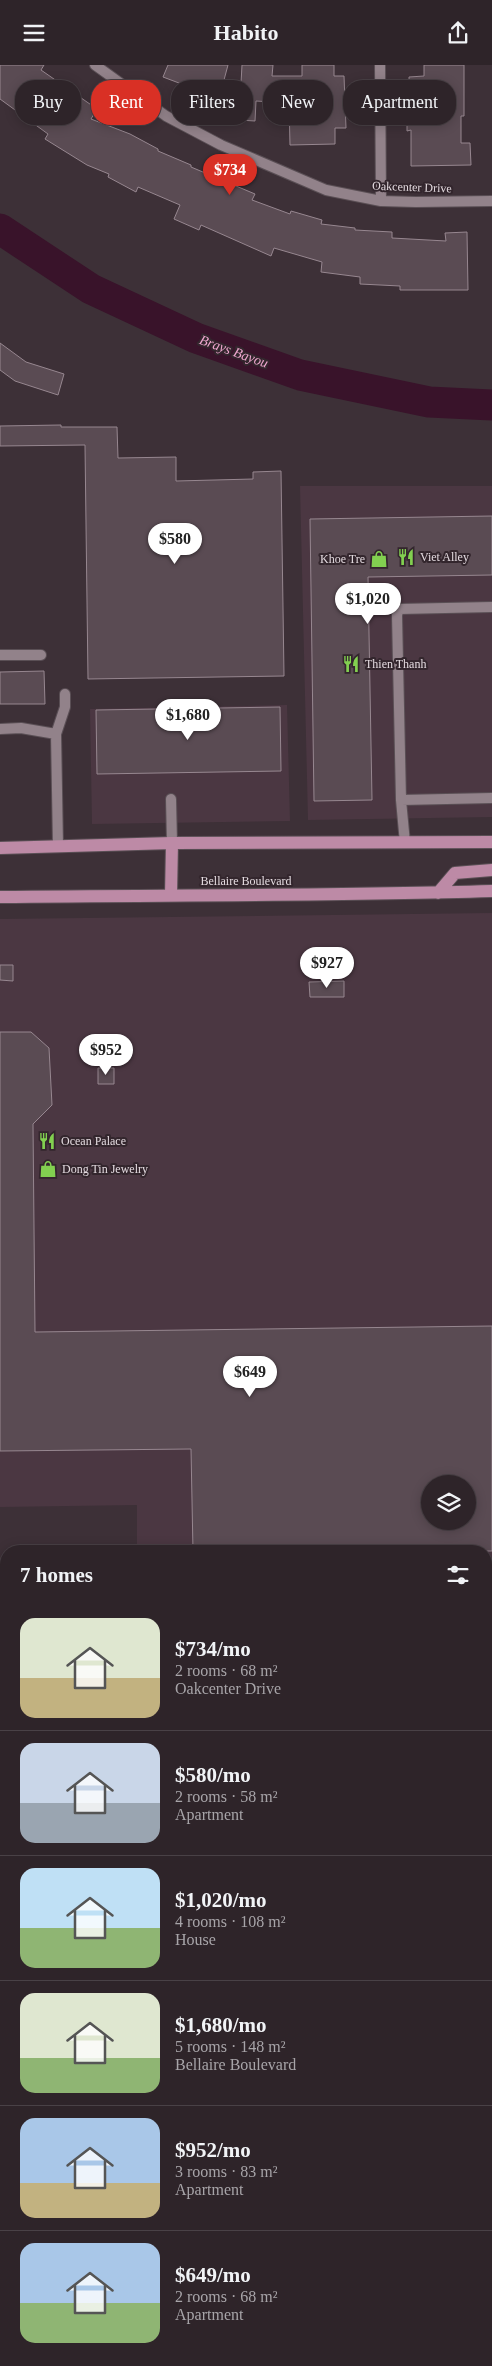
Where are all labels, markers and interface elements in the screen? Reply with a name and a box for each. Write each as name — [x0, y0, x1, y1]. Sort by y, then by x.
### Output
icon: menu — [20, 19, 48, 47]
icon: share — [444, 19, 472, 47]
text: Habito — [214, 20, 278, 45]
chip: Buy — [15, 80, 81, 125]
chip: Rent — [91, 80, 161, 125]
chip: Filters — [171, 80, 253, 125]
chip: New — [263, 80, 333, 125]
chip: Apartment — [343, 80, 456, 125]
pin: $734 — [200, 153, 260, 196]
text: $734 — [214, 161, 246, 178]
street label: Oakcenter Drive — [372, 179, 452, 195]
water label: Brays Bayou — [197, 332, 270, 371]
pin: $580 — [145, 523, 205, 565]
text: $580 — [159, 530, 191, 547]
restaurant icon: Viet Alley — [396, 547, 416, 567]
shop icon: Khoe Tre — [369, 549, 389, 569]
place label: Viet Alley — [420, 550, 469, 564]
place label: Khoe Tre — [320, 552, 365, 566]
pin: $1,020 — [327, 583, 409, 625]
text: $1,020 — [346, 590, 390, 607]
restaurant icon: Thien Thanh — [341, 654, 361, 674]
place label: Thien Thanh — [365, 657, 426, 671]
pin: $1,680 — [147, 699, 229, 741]
text: $1,680 — [166, 706, 210, 723]
street label: Bellaire Boulevard — [201, 874, 291, 888]
pin: $927 — [297, 947, 357, 989]
text: $927 — [311, 954, 343, 971]
pin: $952 — [76, 1033, 136, 1076]
text: $952 — [90, 1041, 122, 1058]
restaurant icon: Ocean Palace — [37, 1131, 57, 1151]
place label: Ocean Palace — [61, 1134, 126, 1148]
shop icon: Dong Tin Jewelry — [38, 1159, 58, 1179]
place label: Dong Tin Jewelry — [62, 1162, 148, 1176]
pin: $649 — [220, 1355, 280, 1398]
text: $649 — [234, 1363, 266, 1380]
map controls — [421, 1475, 476, 1530]
button: layers — [421, 1475, 476, 1530]
icon: filters — [444, 1561, 472, 1589]
text: 7 homes — [20, 1563, 93, 1587]
text: $734/mo — [175, 1637, 251, 1661]
icon: home — [60, 1638, 120, 1698]
text: 2 rooms · 68 m² — [175, 1662, 278, 1679]
text: Oakcenter Drive — [175, 1680, 281, 1697]
icon: home — [60, 1763, 120, 1823]
text: $580/mo — [175, 1763, 251, 1787]
text: 2 rooms · 58 m² — [175, 1788, 278, 1805]
text: Apartment — [175, 1806, 243, 1823]
icon: home — [60, 1888, 120, 1948]
text: $1,020/mo — [175, 1888, 267, 1912]
text: 4 rooms · 108 m² — [175, 1913, 286, 1930]
text: House — [175, 1931, 216, 1948]
icon: home — [60, 2013, 120, 2073]
text: $1,680/mo — [175, 2013, 267, 2037]
text: 5 rooms · 148 m² — [175, 2038, 286, 2055]
text: Bellaire Boulevard — [175, 2056, 296, 2073]
icon: home — [60, 2138, 120, 2198]
text: $952/mo — [175, 2138, 251, 2162]
text: 3 rooms · 83 m² — [175, 2163, 278, 2180]
text: Apartment — [175, 2181, 243, 2198]
icon: home — [60, 2263, 120, 2323]
text: $649/mo — [175, 2263, 251, 2287]
text: 2 rooms · 68 m² — [175, 2288, 278, 2305]
text: Apartment — [175, 2306, 243, 2323]

